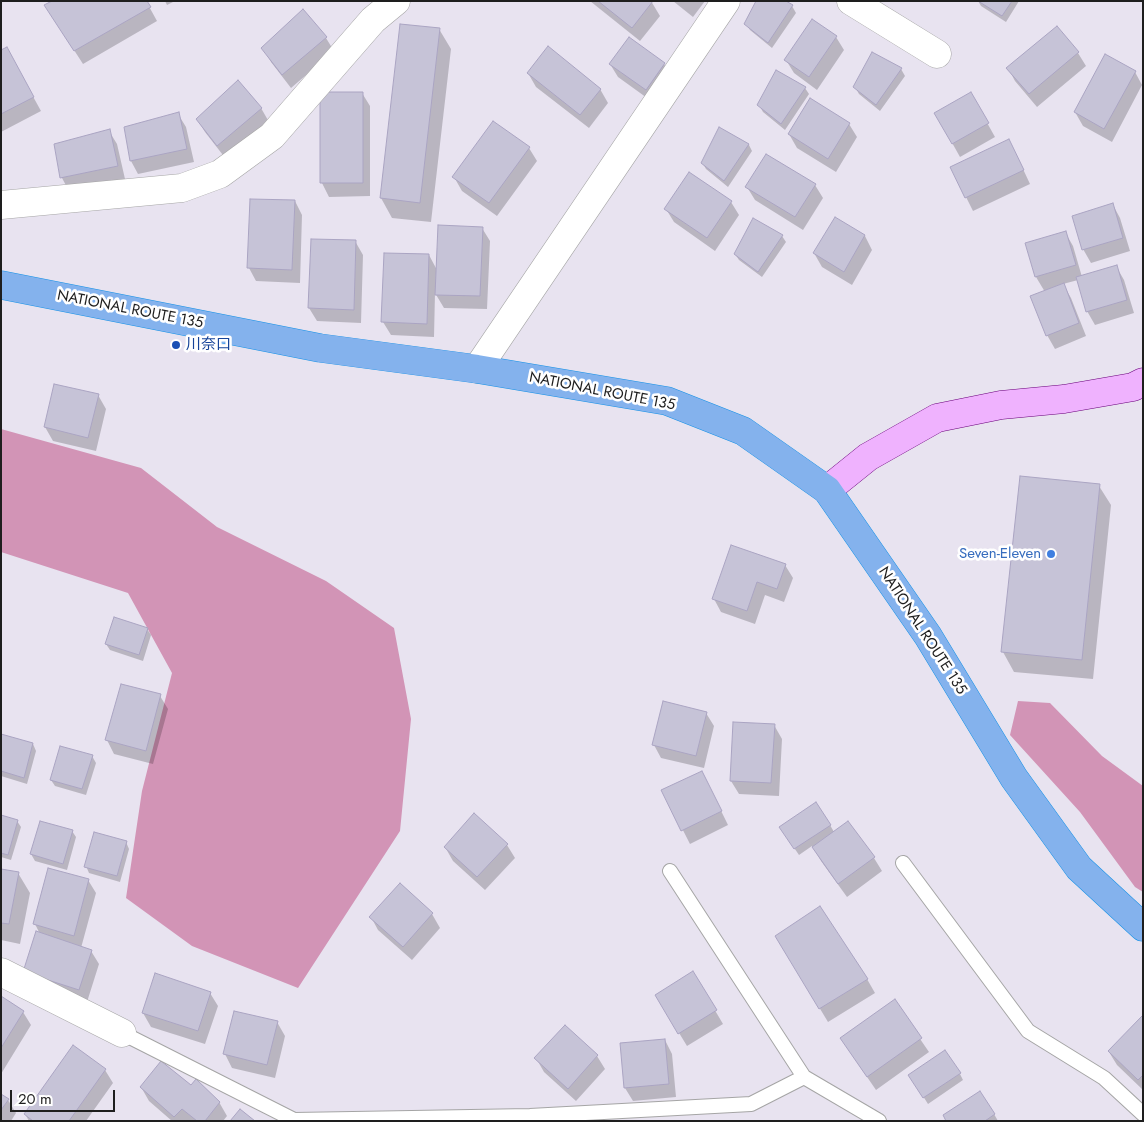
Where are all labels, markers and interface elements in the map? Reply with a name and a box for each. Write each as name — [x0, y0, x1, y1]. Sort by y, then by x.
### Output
street label: NATIONAL ROUTE 135 — [55, 287, 205, 333]
place label: 川奈口 — [186, 336, 231, 354]
marker: 川奈口 — [170, 339, 182, 351]
street label: NATIONAL ROUTE 135 — [527, 369, 677, 415]
place label: Seven-Eleven — [959, 545, 1041, 563]
marker: Seven-Eleven — [1045, 548, 1057, 560]
street label: NATIONAL ROUTE 135 — [874, 564, 970, 698]
scale bar — [12, 1080, 118, 1112]
text: 20 m — [18, 1088, 52, 1110]

